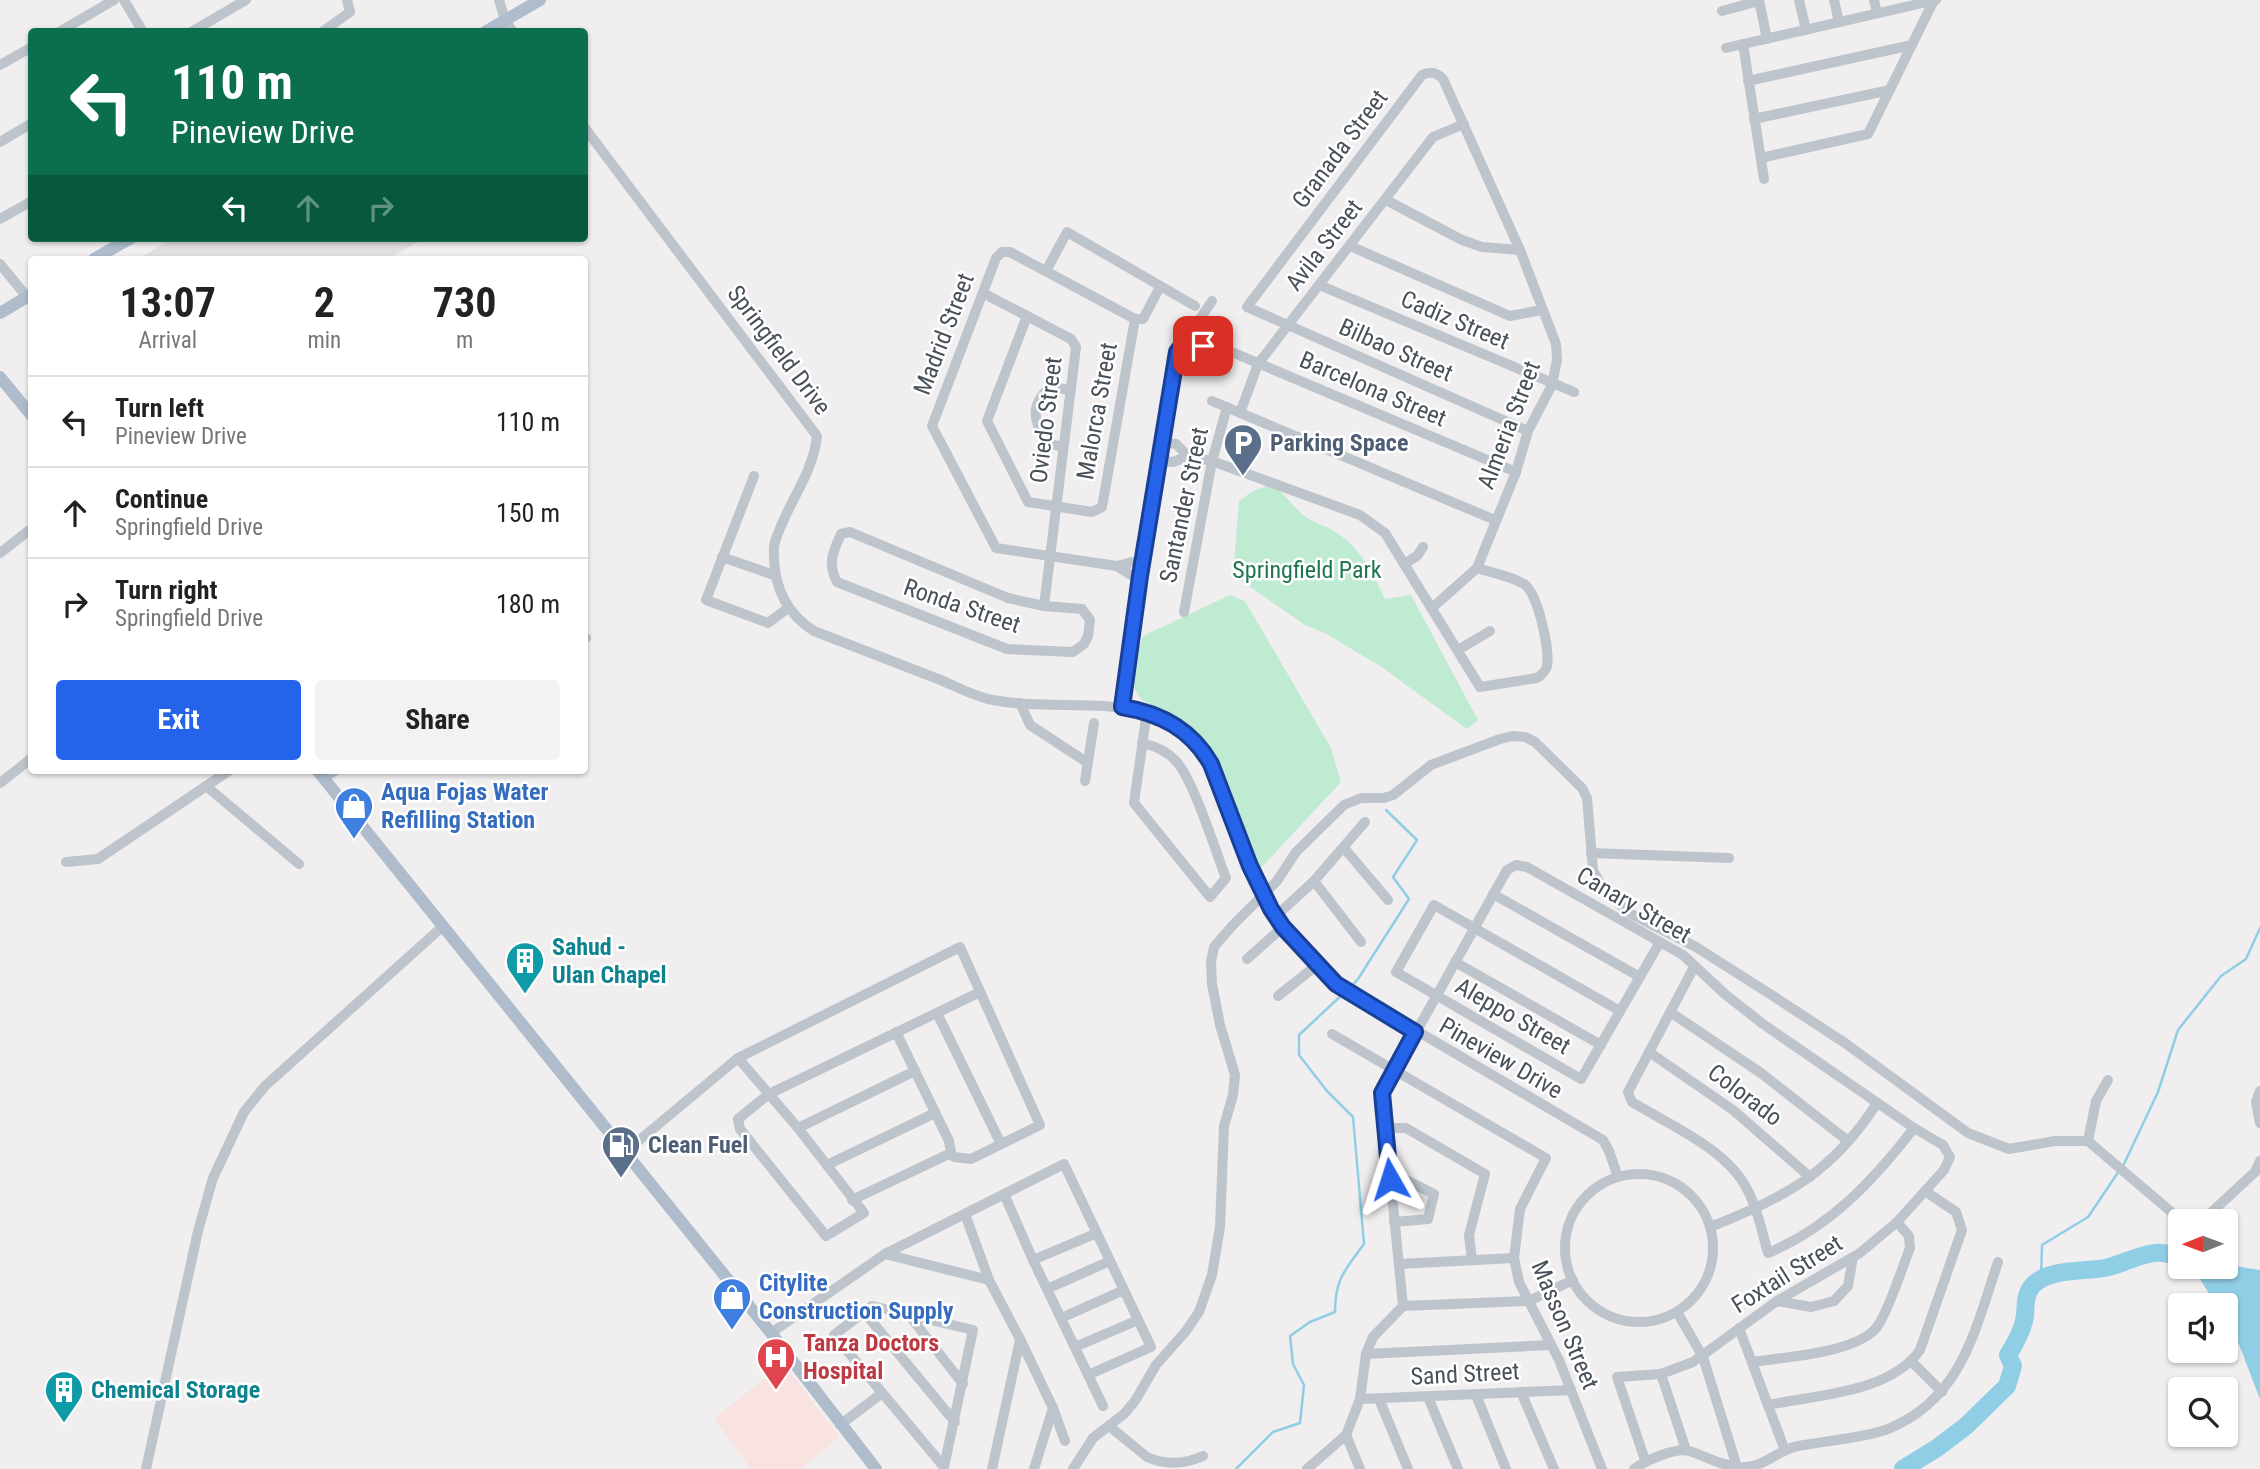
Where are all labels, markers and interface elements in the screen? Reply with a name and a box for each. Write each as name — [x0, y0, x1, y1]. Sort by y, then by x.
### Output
text: 110 m — [171, 54, 293, 111]
icon: left — [56, 56, 147, 147]
street label: Granada Street — [1286, 84, 1394, 214]
text: Pineview Drive — [171, 113, 354, 151]
icon: left — [216, 189, 254, 227]
icon: ahead — [289, 189, 327, 227]
icon: right — [362, 189, 400, 227]
street label: Avila Street — [1280, 194, 1368, 296]
street label: Madrid Street — [908, 269, 980, 399]
text: 13:07 — [120, 278, 216, 327]
text: 2 — [314, 278, 335, 327]
text: 730 — [433, 278, 496, 327]
street label: Springfield Drive — [721, 280, 837, 420]
street label: Cadiz Street — [1397, 285, 1513, 355]
street label: Bilbao Street — [1335, 313, 1457, 387]
pin — [1173, 316, 1233, 376]
text: Arrival — [138, 327, 197, 354]
text: min — [307, 327, 341, 354]
text: m — [456, 327, 473, 354]
icon: arrive — [1184, 327, 1222, 365]
street label: Malorca Street — [1071, 340, 1123, 482]
street label: Barcelona Street — [1296, 346, 1450, 432]
street label: Oviedo Street — [1024, 355, 1068, 485]
street label: Almeria Street — [1472, 357, 1546, 493]
text: Turn left — [115, 393, 204, 423]
icon: left — [56, 403, 94, 441]
text: 110 m — [496, 407, 560, 437]
parking icon: Parking Space — [1222, 422, 1264, 477]
text: Pineview Drive — [115, 423, 247, 450]
street label: Santander Street — [1154, 425, 1214, 585]
place label: Parking Space — [1270, 429, 1408, 457]
text: Continue — [115, 484, 208, 514]
icon: ahead — [56, 494, 94, 532]
text: 150 m — [496, 498, 560, 528]
text: Springfield Drive — [115, 514, 263, 541]
park label: Springfield Park — [1232, 556, 1382, 584]
street label: Ronda Street — [900, 573, 1024, 639]
text: Turn right — [115, 575, 217, 605]
icon: right — [56, 585, 94, 623]
text: 180 m — [496, 589, 560, 619]
text: Springfield Drive — [115, 605, 263, 632]
button: Exit — [56, 680, 301, 760]
button: Share — [315, 680, 560, 760]
place label: Aqua Fojas Water Refilling Station — [381, 778, 548, 834]
shop icon: Aqua Fojas Water Refilling Station — [333, 785, 375, 840]
street label: Canary Street — [1572, 861, 1696, 949]
place label: Sahud - Ulan Chapel — [552, 933, 667, 989]
building icon: Sahud - Ulan Chapel — [504, 940, 546, 995]
street label: Aleppo Street — [1451, 972, 1575, 1060]
street label: Pineview Drive — [1434, 1011, 1568, 1105]
street label: Colorado — [1702, 1058, 1788, 1132]
fuel station icon: Clean Fuel — [600, 1124, 642, 1179]
place label: Clean Fuel — [648, 1131, 748, 1159]
position arrow — [1353, 1142, 1427, 1216]
north arrow — [2168, 1209, 2238, 1279]
map controls — [2168, 1209, 2238, 1447]
street label: Foxtail Street — [1727, 1229, 1847, 1319]
street label: Masson Street — [1525, 1257, 1605, 1393]
place label: Citylite Construction Supply — [759, 1269, 954, 1325]
shop icon: Citylite Construction Supply — [711, 1276, 753, 1331]
button: sound — [2168, 1293, 2238, 1363]
place label: Tanza Doctors Hospital — [803, 1329, 939, 1385]
hospital icon: Tanza Doctors Hospital — [755, 1336, 797, 1391]
street label: Sand Street — [1410, 1357, 1520, 1391]
building icon: Chemical Storage — [43, 1369, 85, 1424]
place label: Chemical Storage — [91, 1376, 260, 1404]
button: search — [2168, 1377, 2238, 1447]

